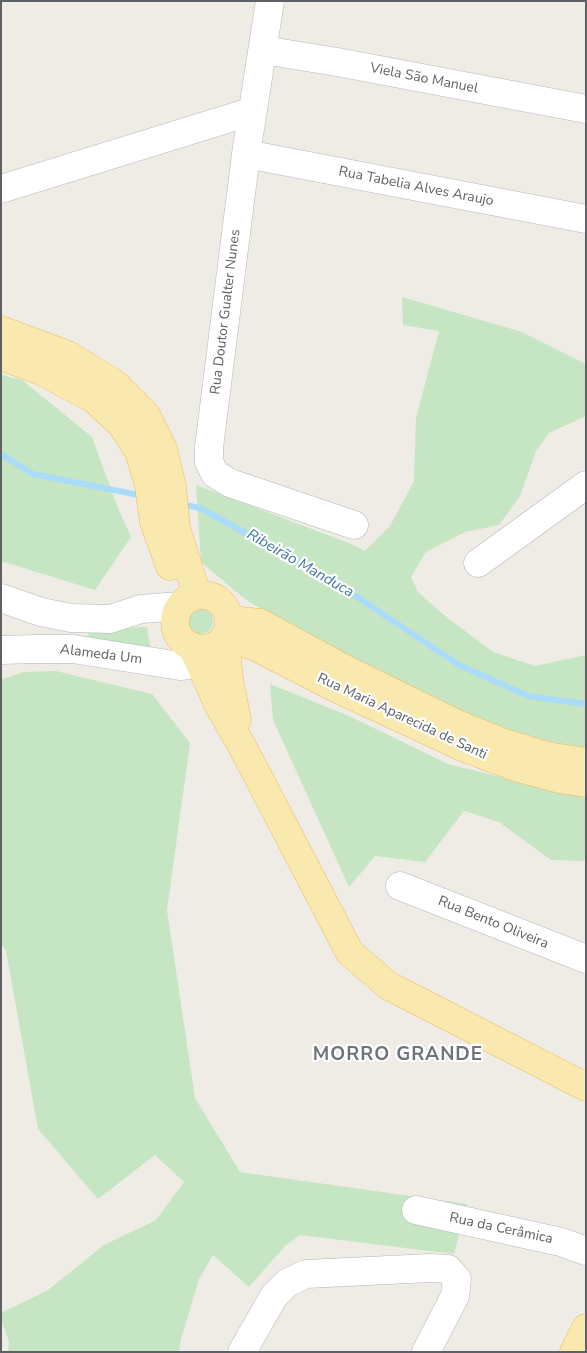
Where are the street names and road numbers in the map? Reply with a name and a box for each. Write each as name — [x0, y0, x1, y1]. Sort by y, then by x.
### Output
street label: Viela São Manuel — [369, 60, 479, 98]
street label: Rua Tabelia Alves Araujo — [337, 164, 495, 210]
street label: Rua Doutor Gualter Nunes — [208, 229, 244, 395]
street label: Alameda Um — [59, 642, 143, 668]
street label: Rua Maria Aparecida de Santi — [314, 670, 490, 764]
street label: Rua Bento Oliveira — [435, 893, 551, 953]
street label: Rua da Cerâmica — [448, 1210, 554, 1248]

